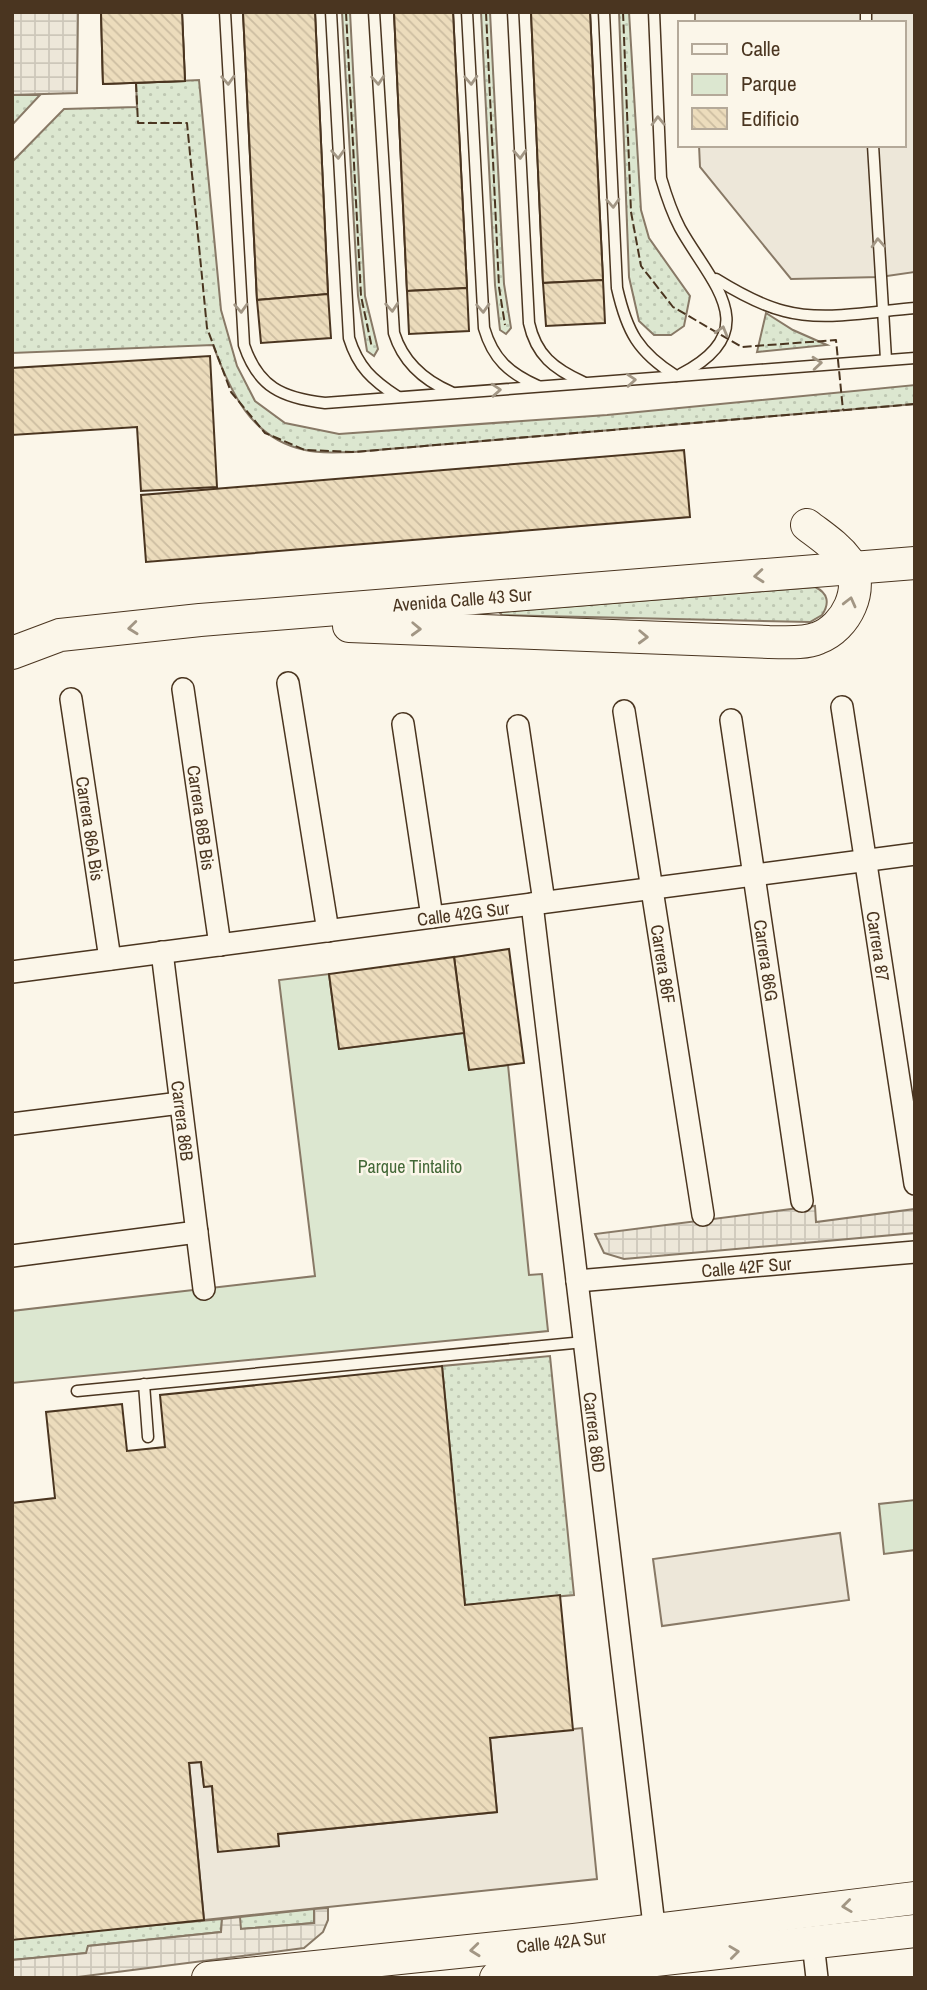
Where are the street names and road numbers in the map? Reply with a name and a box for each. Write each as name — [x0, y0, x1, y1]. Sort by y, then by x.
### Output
street label: Avenida Calle 43 Sur — [391, 581, 533, 617]
street label: Carrera 86B Bis — [182, 763, 222, 872]
street label: Carrera 86A Bis — [70, 775, 111, 882]
street label: Calle 42G Sur — [416, 895, 511, 931]
street label: Carrera 87 — [861, 909, 896, 983]
street label: Carrera 86G — [748, 918, 785, 1003]
street label: Carrera 86F — [645, 923, 682, 1005]
street label: Carrera 86B — [166, 1079, 200, 1162]
street label: Calle 42F Sur — [700, 1250, 793, 1283]
street label: Carrera 86D — [578, 1390, 612, 1474]
street label: Calle 42A Sur — [515, 1924, 608, 1958]

